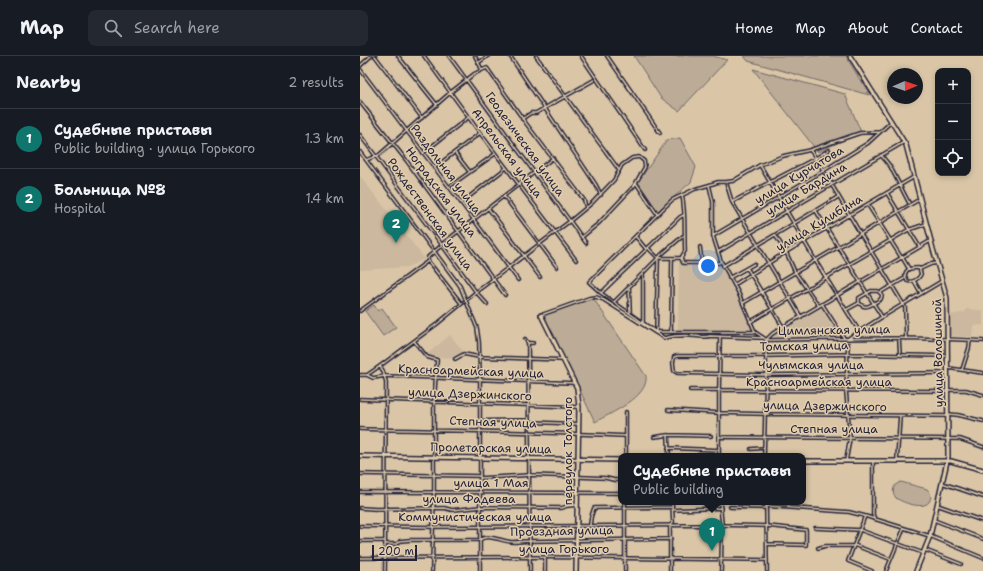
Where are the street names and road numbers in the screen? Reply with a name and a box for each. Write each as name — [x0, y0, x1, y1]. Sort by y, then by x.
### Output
street label: Геодезическая улица — [482, 89, 569, 200]
street label: Апрельская улица — [468, 105, 546, 201]
street label: Раздольная улица — [407, 121, 485, 217]
street label: улица Курчатова — [751, 142, 847, 208]
street label: Ноградская улица — [402, 144, 481, 241]
street label: Рождественская улица — [384, 155, 477, 274]
street label: улица Бардина — [763, 158, 850, 219]
street label: улица Кулибина — [773, 191, 866, 255]
street label: улица Волошиной — [929, 298, 947, 407]
street label: Цимлянская улица — [778, 321, 891, 339]
street label: Томская улица — [759, 337, 849, 355]
street label: Чулымская улица — [758, 357, 864, 373]
street label: Красноармейская улица — [398, 360, 545, 382]
street label: Красноармейская улица — [746, 374, 892, 390]
street label: улица Дзержинского — [408, 384, 532, 404]
street label: переулок Толстого — [560, 397, 576, 505]
street label: улица Дзержинского — [763, 397, 887, 415]
street label: Степная улица — [449, 412, 538, 432]
street label: Степная улица — [790, 421, 878, 437]
street label: Пролетарская улица — [430, 439, 552, 457]
street label: улица 1 Мая — [453, 475, 529, 491]
street label: улица Фадеева — [422, 491, 516, 507]
street label: Коммунистическая улица — [398, 509, 552, 525]
street label: Проездная улица — [510, 522, 614, 540]
street label: улица Горького — [519, 541, 609, 557]

